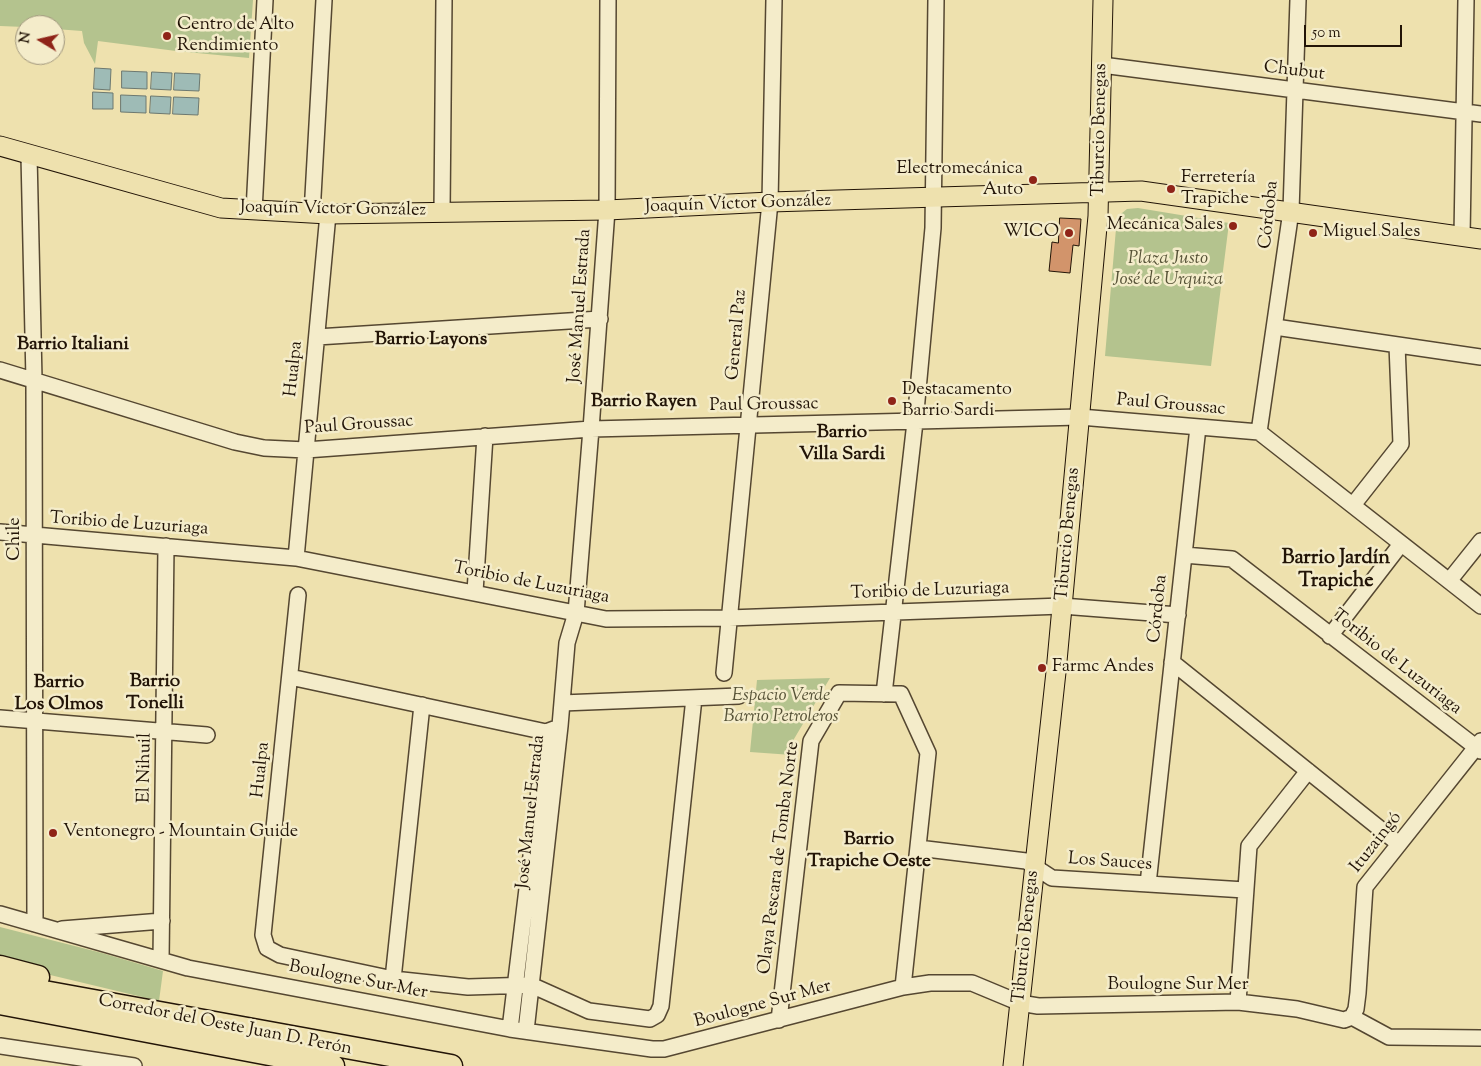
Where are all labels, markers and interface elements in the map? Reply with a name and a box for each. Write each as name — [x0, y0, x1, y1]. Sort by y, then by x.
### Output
north arrow — [15, 15, 65, 65]
place label: Centro de Alto Rendimiento — [177, 15, 294, 58]
scale bar — [1306, 15, 1404, 47]
text: 50 m — [1312, 23, 1341, 44]
marker: Centro de Alto Rendimiento — [161, 30, 173, 42]
text: N — [15, 31, 37, 45]
street label: Chubut — [1262, 58, 1326, 86]
street label: Tiburcio Benegas — [1089, 63, 1113, 197]
place label: Electromecánica Auto — [896, 159, 1023, 202]
place label: Ferretería Trapiche — [1181, 168, 1256, 210]
marker: Electromecánica Auto — [1027, 174, 1039, 186]
street label: Córdoba — [1256, 180, 1284, 250]
marker: Ferretería Trapiche — [1165, 183, 1177, 195]
street label: Joaquín Víctor González — [644, 191, 832, 219]
street label: Joaquín Víctor González — [240, 198, 426, 222]
place label: Mecánica Sales — [1107, 215, 1223, 237]
marker: Mecánica Sales — [1227, 220, 1239, 232]
place label: WICO — [1003, 222, 1059, 244]
place label: Miguel Sales — [1323, 222, 1420, 244]
marker: WICO — [1063, 227, 1075, 239]
marker: Miguel Sales — [1307, 227, 1319, 239]
street label: José Manuel Estrada — [565, 228, 597, 384]
park label: Plaza Justo José de Urquiza — [1113, 249, 1223, 292]
street label: General Paz — [723, 289, 753, 381]
district label: Barrio Layons — [375, 330, 487, 352]
district label: Barrio Italiani — [17, 335, 129, 357]
street label: Hualpa — [281, 340, 309, 398]
place label: Destacamento Barrio Sardi — [902, 380, 1012, 422]
street label: Paul Groussac — [1116, 390, 1226, 422]
district label: Barrio Rayen — [591, 392, 697, 414]
street label: Paul Groussac — [709, 394, 819, 418]
marker: Destacamento Barrio Sardi — [886, 395, 898, 407]
street label: Paul Groussac — [304, 411, 414, 441]
district label: Barrio Villa Sardi — [799, 423, 885, 467]
street label: Tiburcio Benegas — [1052, 467, 1086, 601]
street label: Toribio de Luzuriaga — [49, 509, 209, 541]
street label: Chile — [5, 517, 27, 561]
district label: Barrio Jardín Trapiche — [1282, 548, 1390, 595]
street label: Toribio de Luzuriaga — [451, 558, 611, 610]
street label: Córdoba — [1145, 574, 1173, 644]
street label: Toribio de Luzuriaga — [850, 578, 1010, 606]
street label: Toribio de Luzuriaga — [1327, 606, 1465, 720]
place label: Farmc Andes — [1052, 657, 1154, 679]
marker: Farmc Andes — [1036, 662, 1048, 674]
district label: Barrio Tonelli — [126, 672, 184, 716]
district label: Barrio Los Olmos — [15, 673, 103, 717]
park label: Espacio Verde Barrio Petroleros — [724, 686, 838, 729]
street label: El Nihuil — [135, 733, 157, 803]
street label: José Manuel Estrada — [513, 734, 551, 890]
street label: Olaya Pescara de Tomba Norte — [755, 740, 805, 976]
street label: Hualpa — [248, 741, 276, 799]
street label: Ituzaingó — [1346, 808, 1408, 878]
place label: Ventonegro - Mountain Guide — [63, 822, 298, 844]
marker: Ventonegro - Mountain Guide — [47, 827, 59, 839]
district label: Barrio Trapiche Oeste — [807, 830, 931, 874]
street label: Los Sauces — [1067, 849, 1153, 877]
street label: Tiburcio Benegas — [1009, 870, 1045, 1004]
street label: Boulogne Sur Mer — [287, 957, 429, 1005]
street label: Boulogne Sur Mer — [1108, 975, 1248, 997]
street label: Boulogne Sur Mer — [692, 976, 834, 1034]
street label: Corredor del Oeste Juan D. Perón — [96, 991, 354, 1061]

